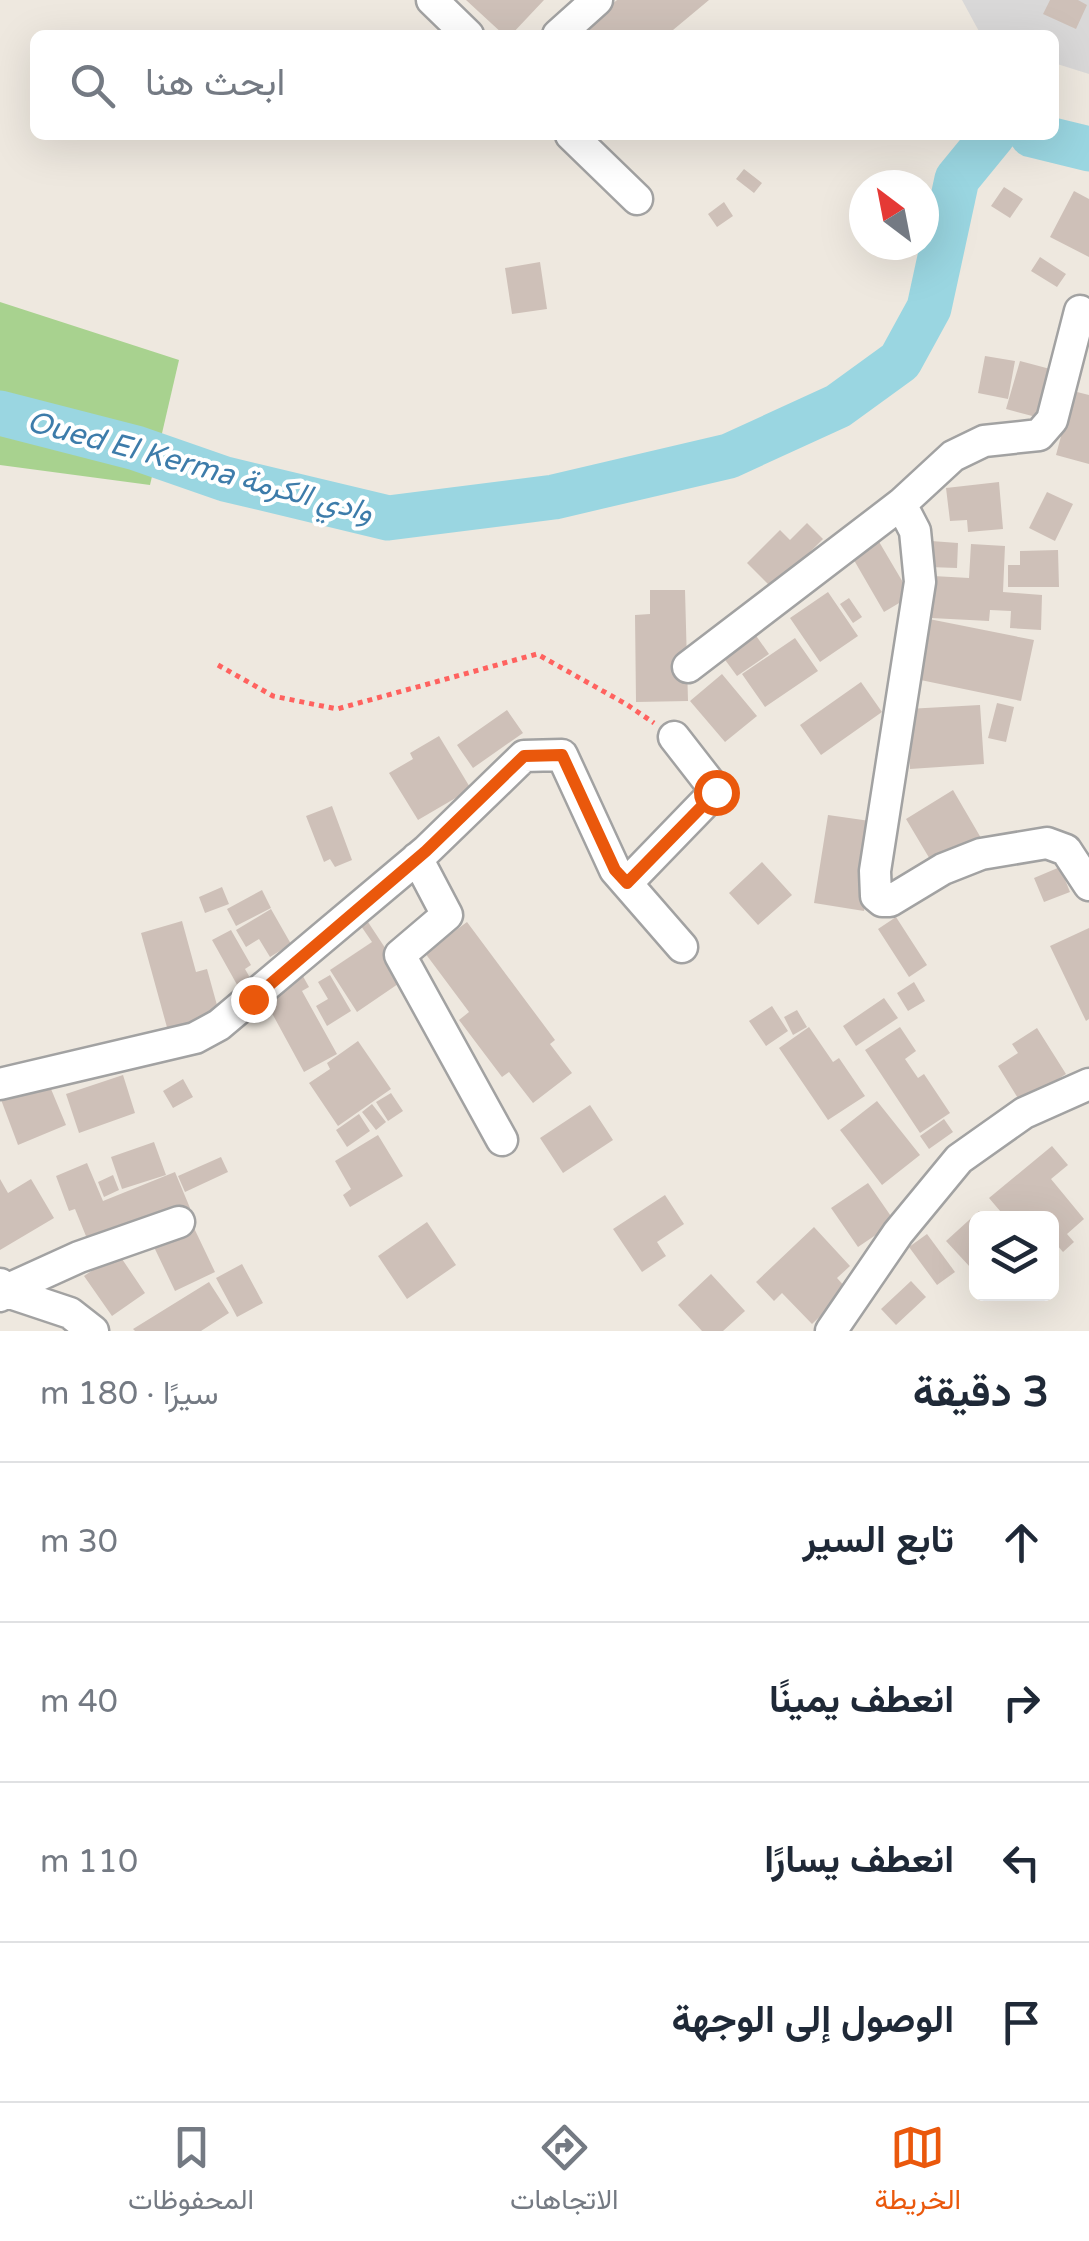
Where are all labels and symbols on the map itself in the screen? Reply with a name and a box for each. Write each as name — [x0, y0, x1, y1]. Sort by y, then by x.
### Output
north arrow — [849, 170, 939, 260]
water label: Oued El Kerma وادي الكرمة — [22, 403, 377, 536]
route start — [694, 770, 740, 816]
route end — [231, 977, 277, 1023]

